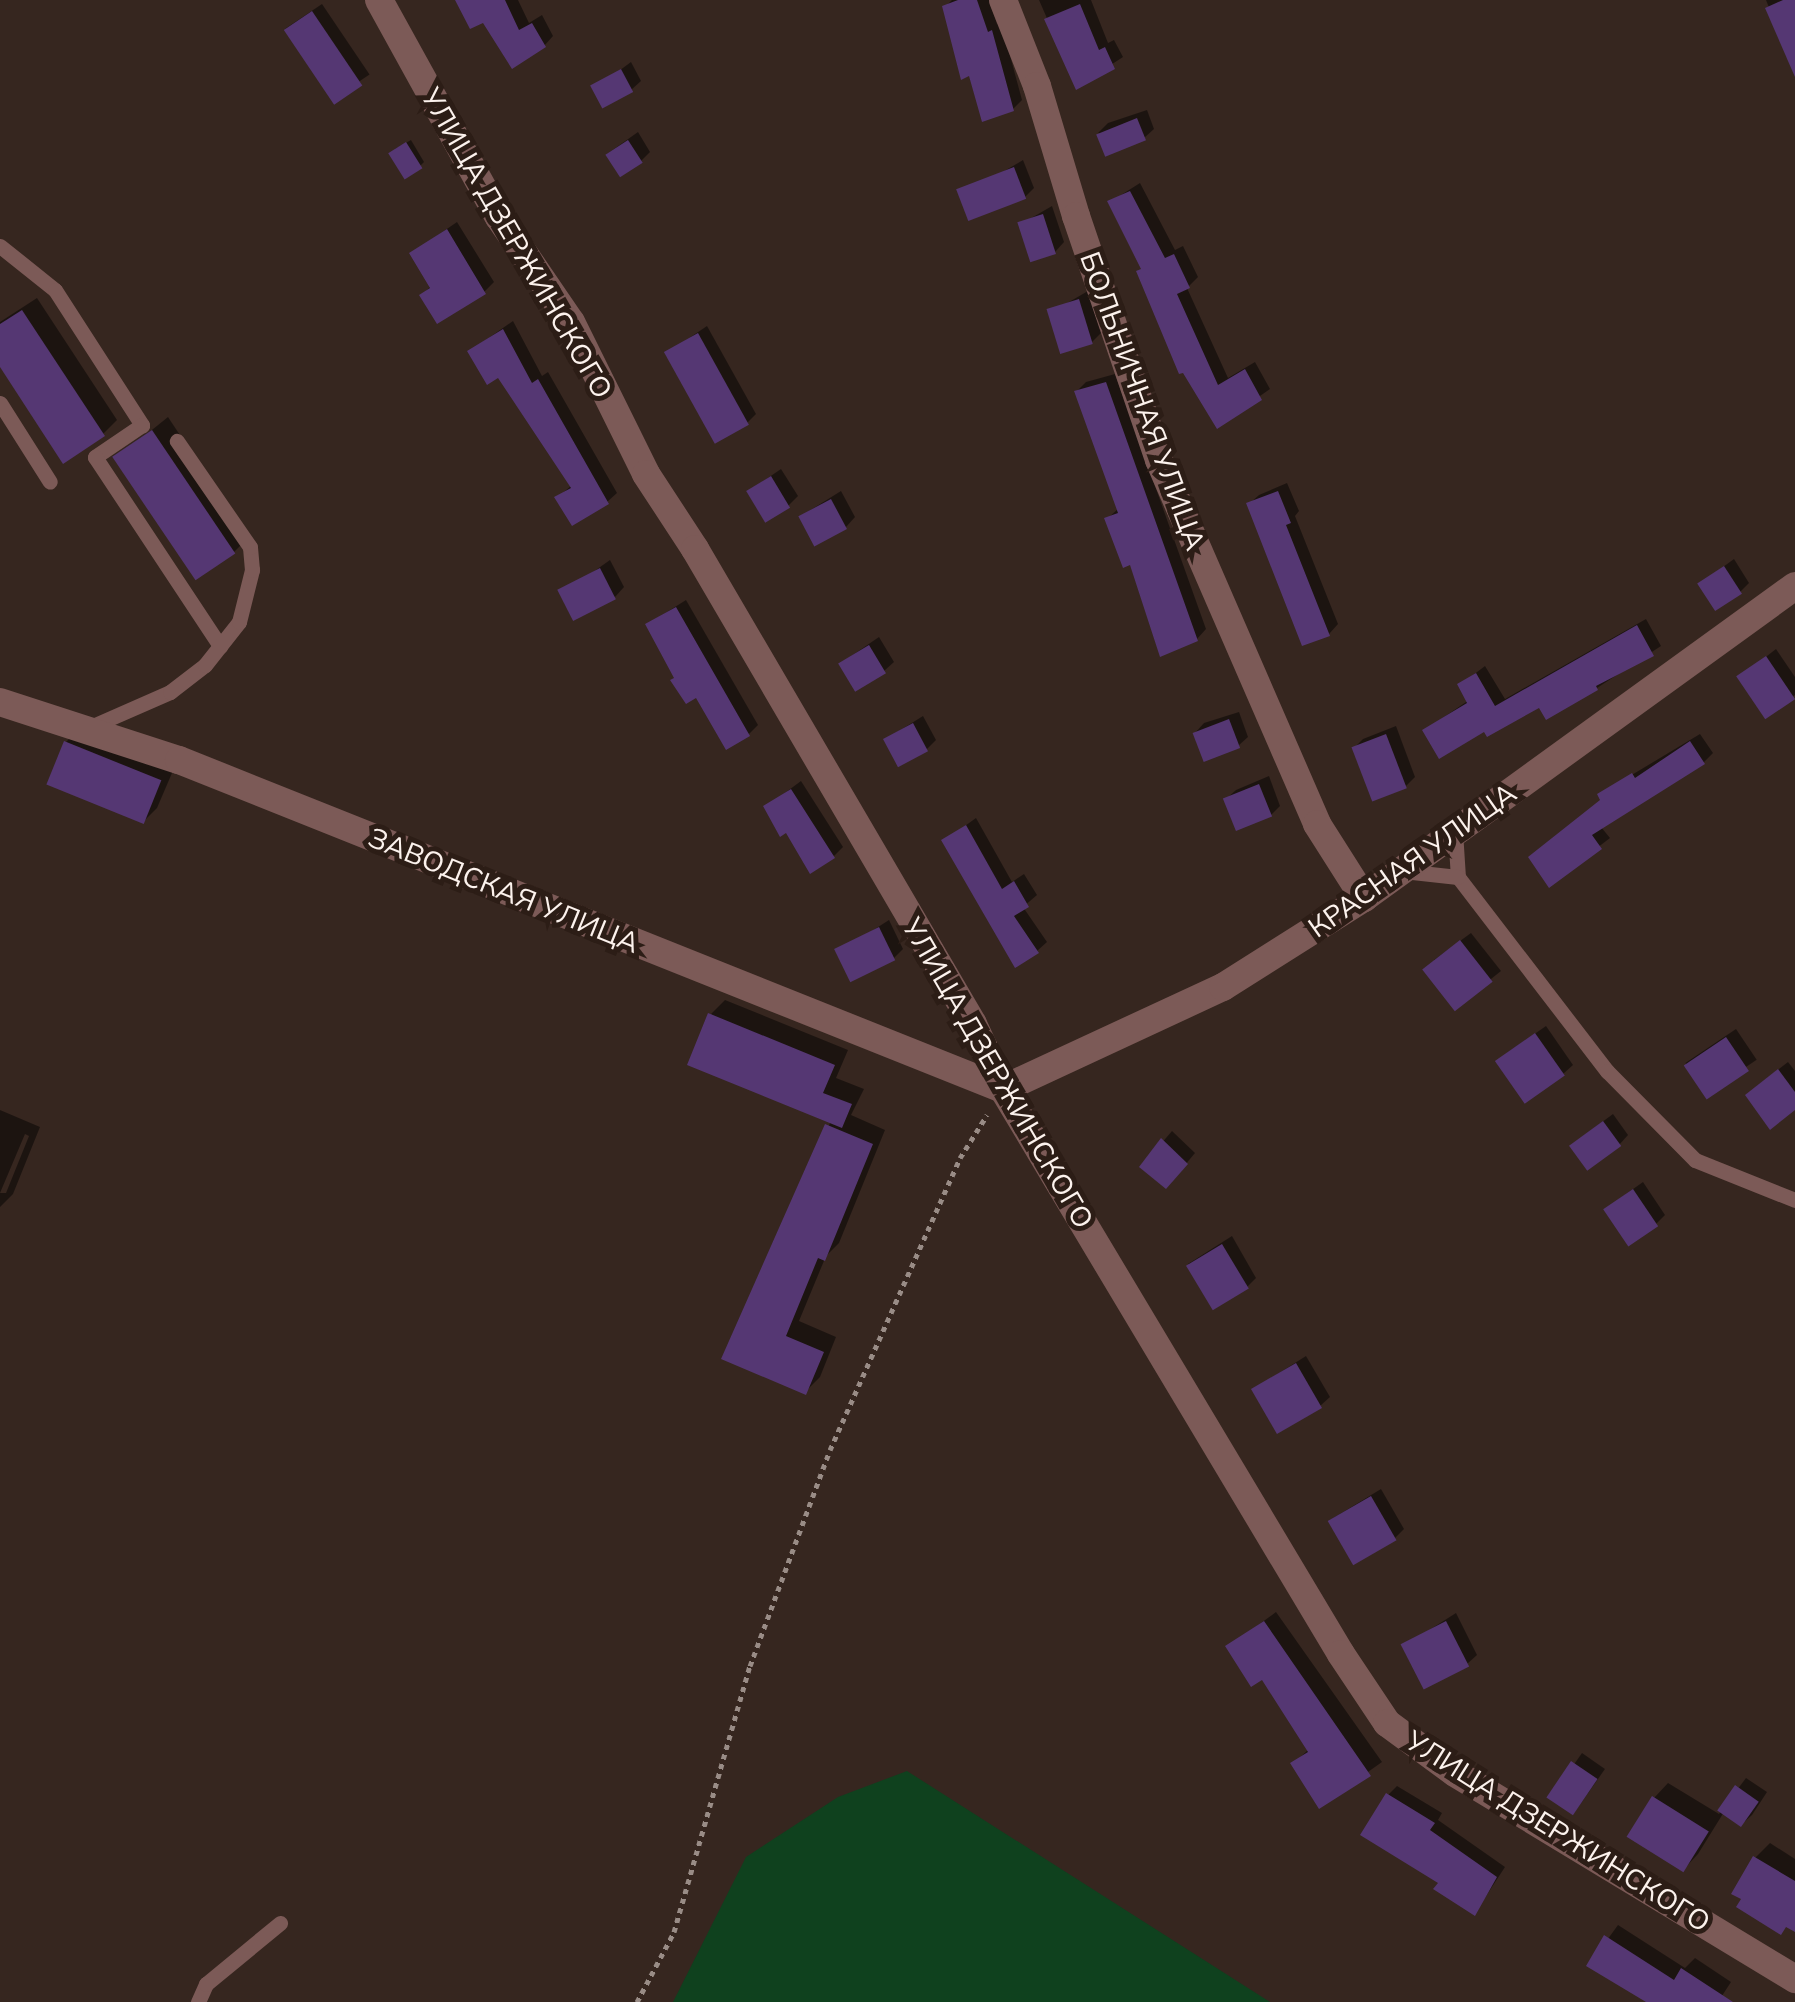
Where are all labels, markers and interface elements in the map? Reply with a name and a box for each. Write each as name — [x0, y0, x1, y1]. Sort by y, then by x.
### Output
street label: УЛИЦА ДЗЕРЖИНСКОГО — [414, 82, 620, 404]
street label: БОЛЬНИЧНАЯ УЛИЦА — [1073, 247, 1213, 555]
street label: КРАСНАЯ УЛИЦА — [1302, 776, 1522, 944]
street label: ЗАВОДСКАЯ УЛИЦА — [364, 820, 644, 960]
street label: УЛИЦА ДЗЕРЖИНСКОГО — [895, 912, 1101, 1234]
street label: УЛИЦА ДЗЕРЖИНСКОГО — [1400, 1723, 1716, 1939]

